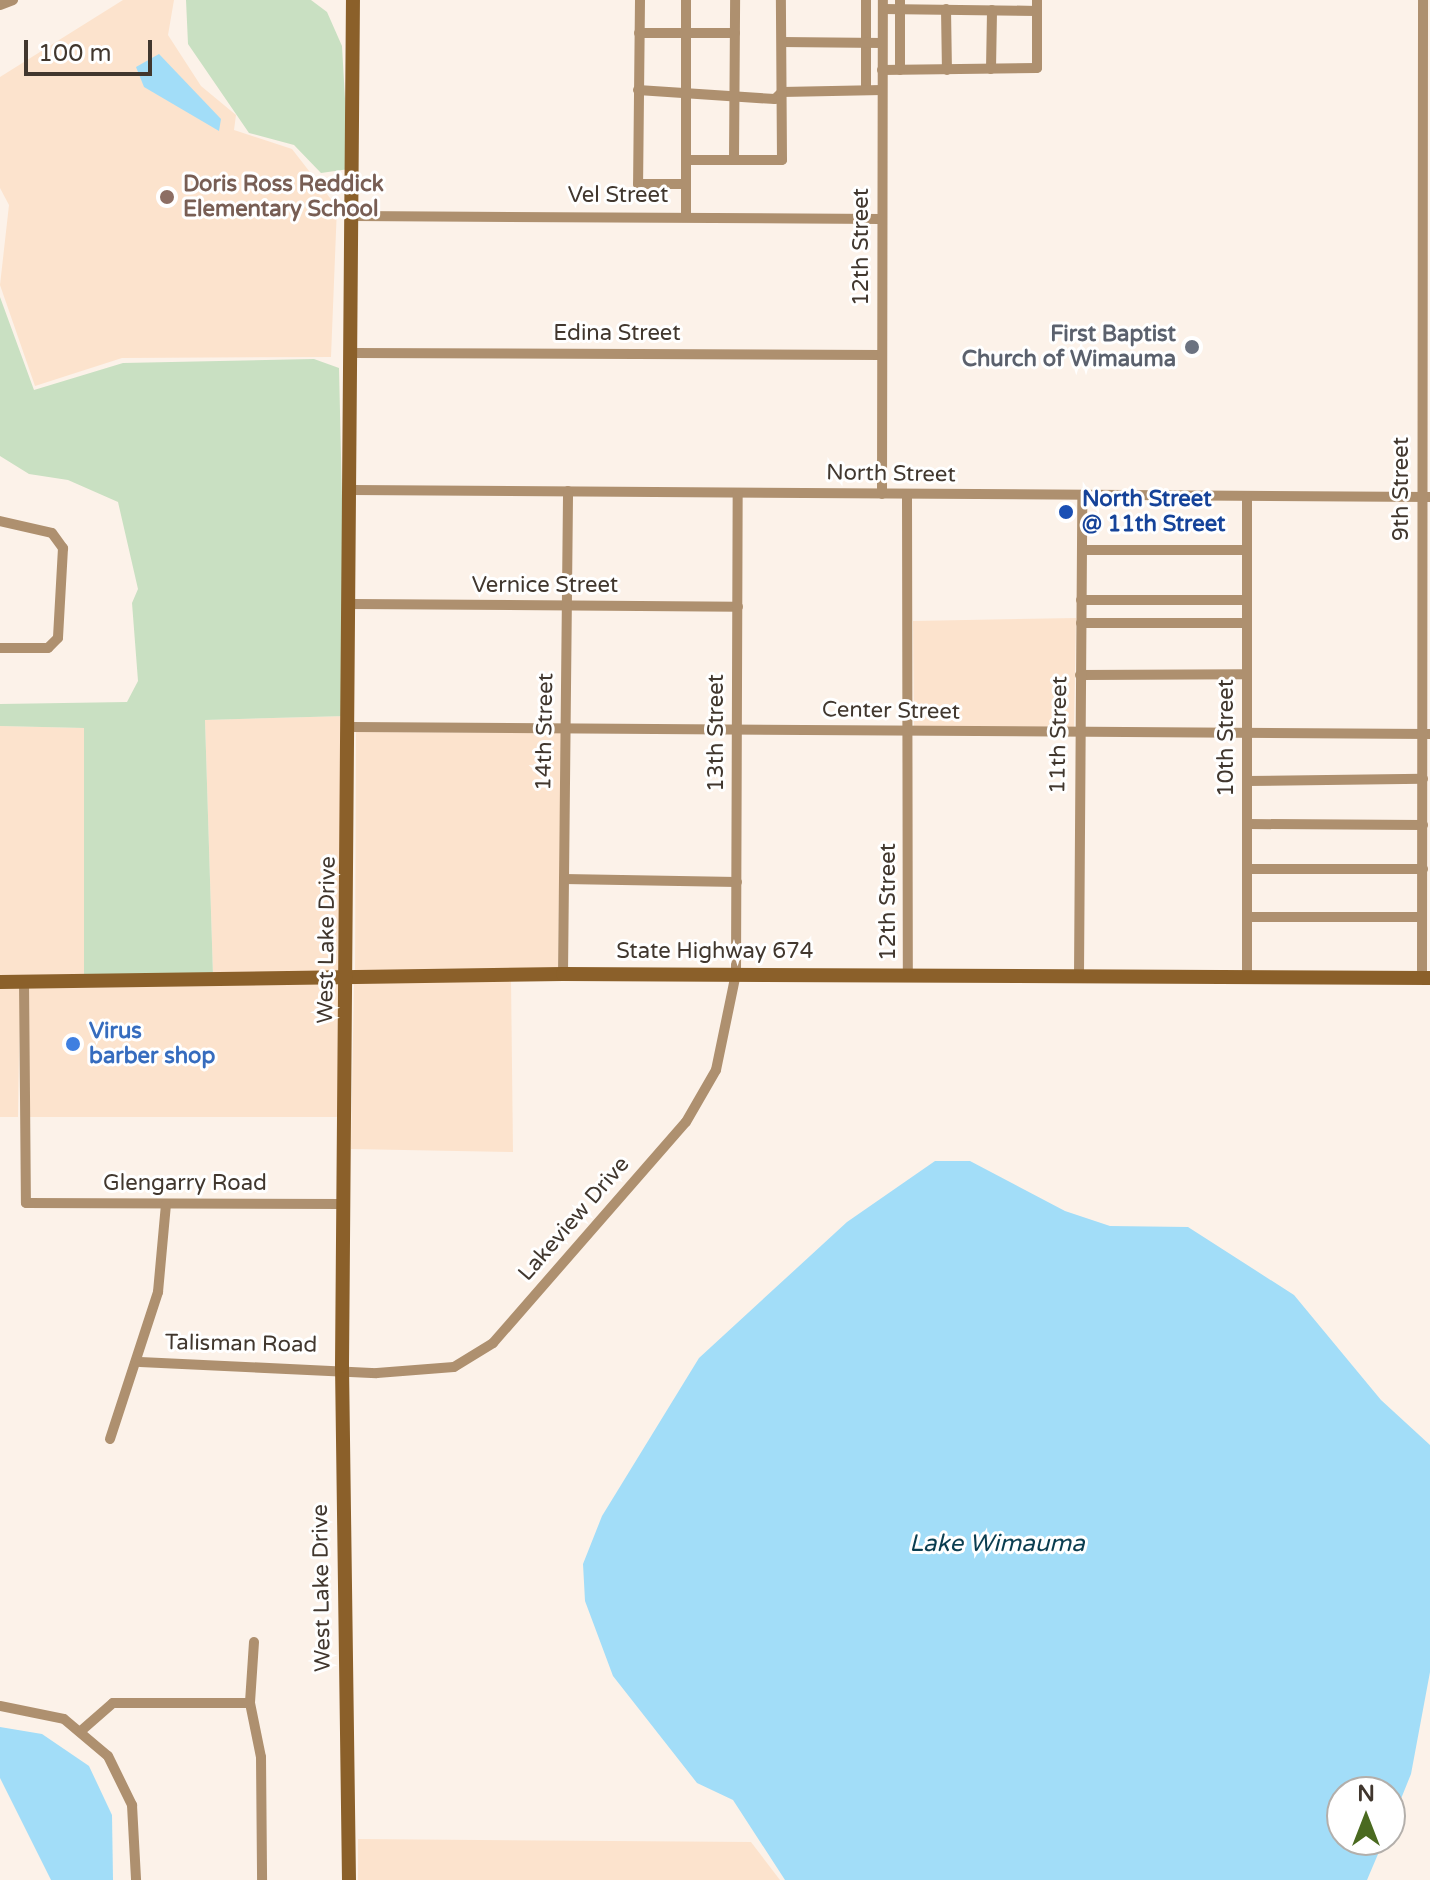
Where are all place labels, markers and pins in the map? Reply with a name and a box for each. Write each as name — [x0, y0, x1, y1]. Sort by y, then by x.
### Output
place label: Doris Ross Reddick Elementary School — [183, 171, 384, 222]
marker: Doris Ross Reddick Elementary School — [158, 188, 176, 206]
place label: First Baptist Church of Wimauma — [962, 321, 1176, 372]
marker: First Baptist Church of Wimauma — [1183, 338, 1201, 356]
place label: North Street @ 11th Street — [1082, 486, 1226, 538]
marker: North Street @ 11th Street — [1057, 503, 1075, 521]
place label: Virus barber shop — [89, 1018, 215, 1070]
marker: Virus barber shop — [64, 1035, 82, 1053]

